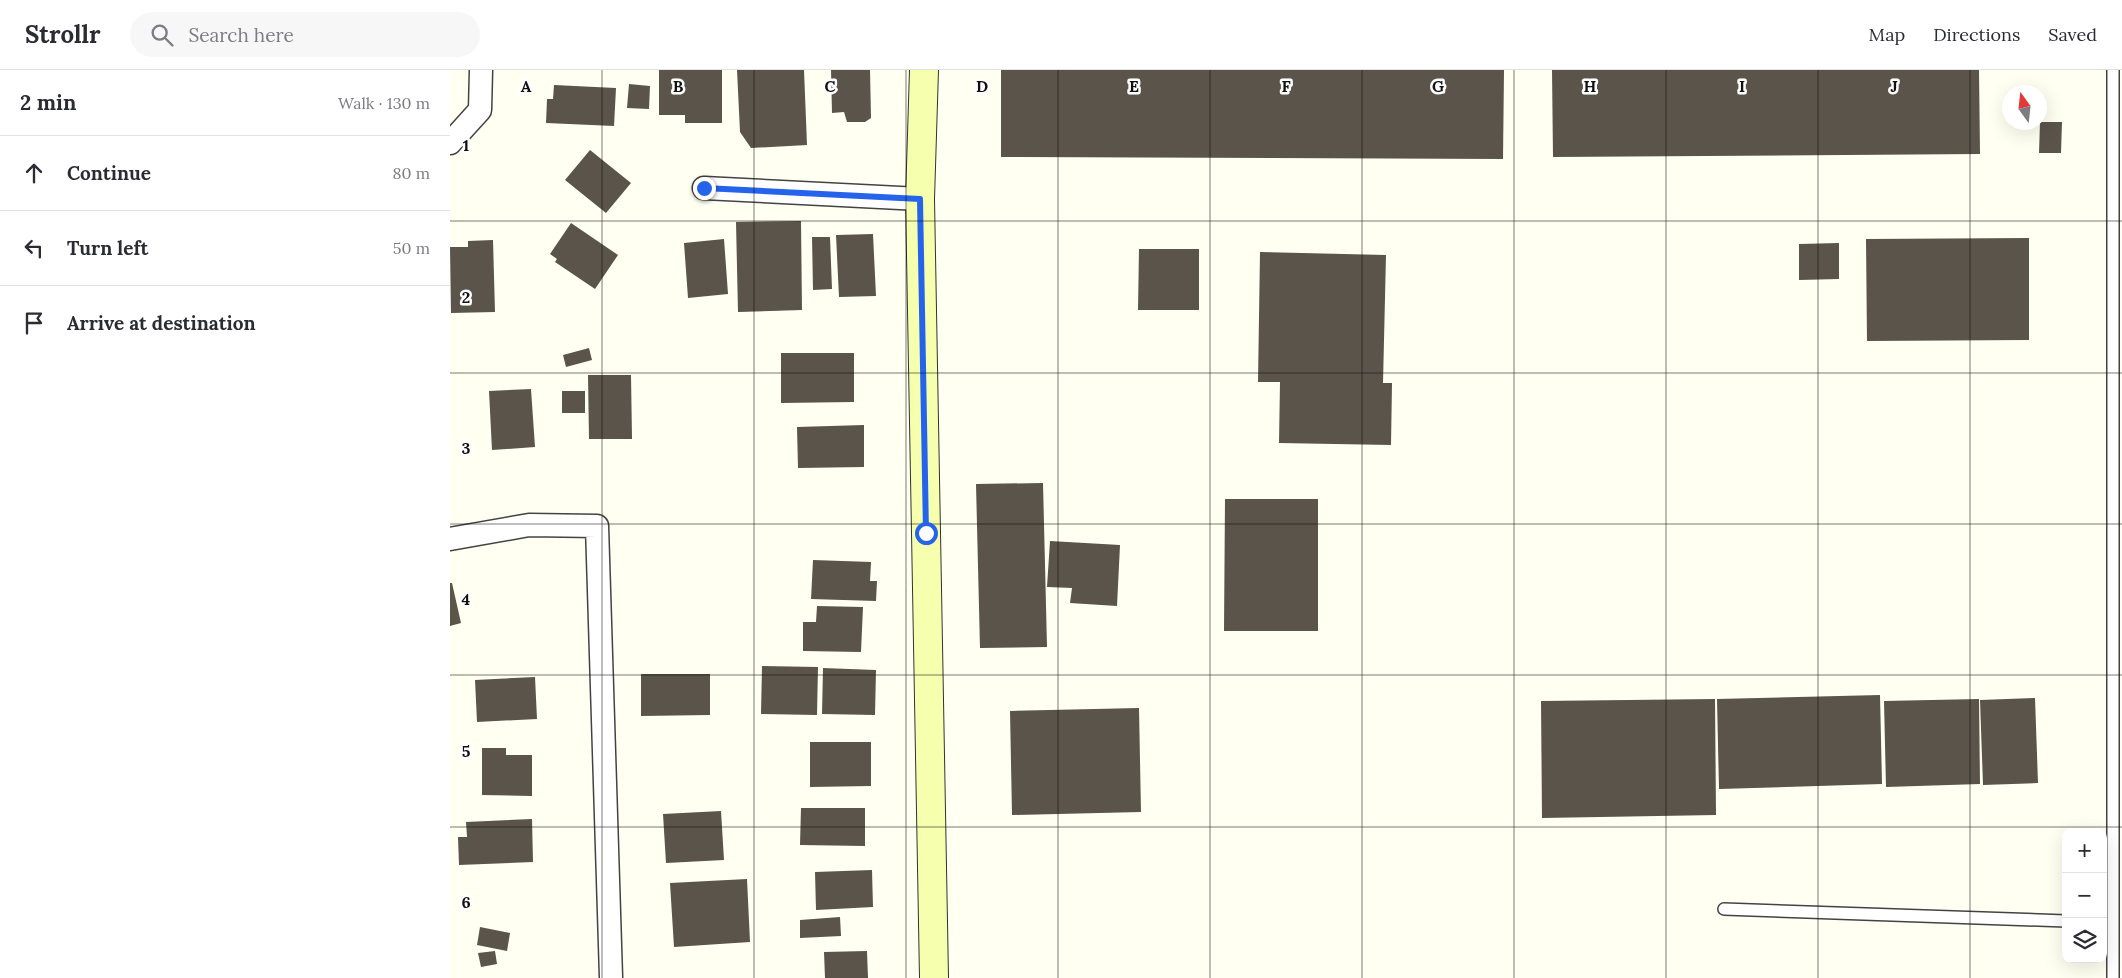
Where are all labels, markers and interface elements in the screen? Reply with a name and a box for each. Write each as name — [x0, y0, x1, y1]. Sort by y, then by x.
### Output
search box — [130, 12, 480, 57]
text: Strollr — [25, 19, 100, 50]
icon: search — [148, 21, 176, 49]
text: Search here — [188, 23, 294, 47]
text: Map — [1869, 23, 1905, 46]
text: Directions — [1933, 23, 2020, 46]
text: Saved — [2048, 23, 2097, 46]
text: A — [521, 76, 532, 96]
text: B — [673, 76, 684, 96]
text: C — [824, 76, 836, 96]
text: D — [976, 76, 988, 96]
text: E — [1129, 76, 1139, 96]
text: F — [1281, 76, 1291, 96]
text: G — [1432, 76, 1444, 96]
text: H — [1584, 76, 1597, 96]
text: I — [1739, 76, 1745, 96]
text: J — [1890, 76, 1898, 96]
north arrow — [2002, 85, 2047, 130]
text: 2 min — [20, 89, 76, 116]
text: Walk · 130 m — [338, 93, 430, 113]
text: 1 — [463, 135, 469, 155]
icon: ahead — [20, 159, 48, 187]
text: Continue — [67, 161, 151, 185]
text: 80 m — [393, 163, 430, 183]
route end — [693, 177, 716, 200]
icon: left — [20, 234, 48, 262]
text: Turn left — [67, 236, 148, 260]
text: 50 m — [393, 238, 430, 258]
text: 2 — [462, 287, 470, 307]
icon: arrive — [20, 309, 48, 337]
text: Arrive at destination — [67, 311, 256, 335]
text: 3 — [462, 438, 471, 458]
route start — [915, 522, 938, 545]
text: 4 — [462, 589, 471, 609]
text: 5 — [462, 741, 471, 761]
map controls — [2062, 828, 2107, 963]
button: + — [2062, 828, 2107, 873]
button: − — [2062, 873, 2107, 918]
text: 6 — [461, 892, 471, 912]
button: layers — [2062, 918, 2107, 963]

